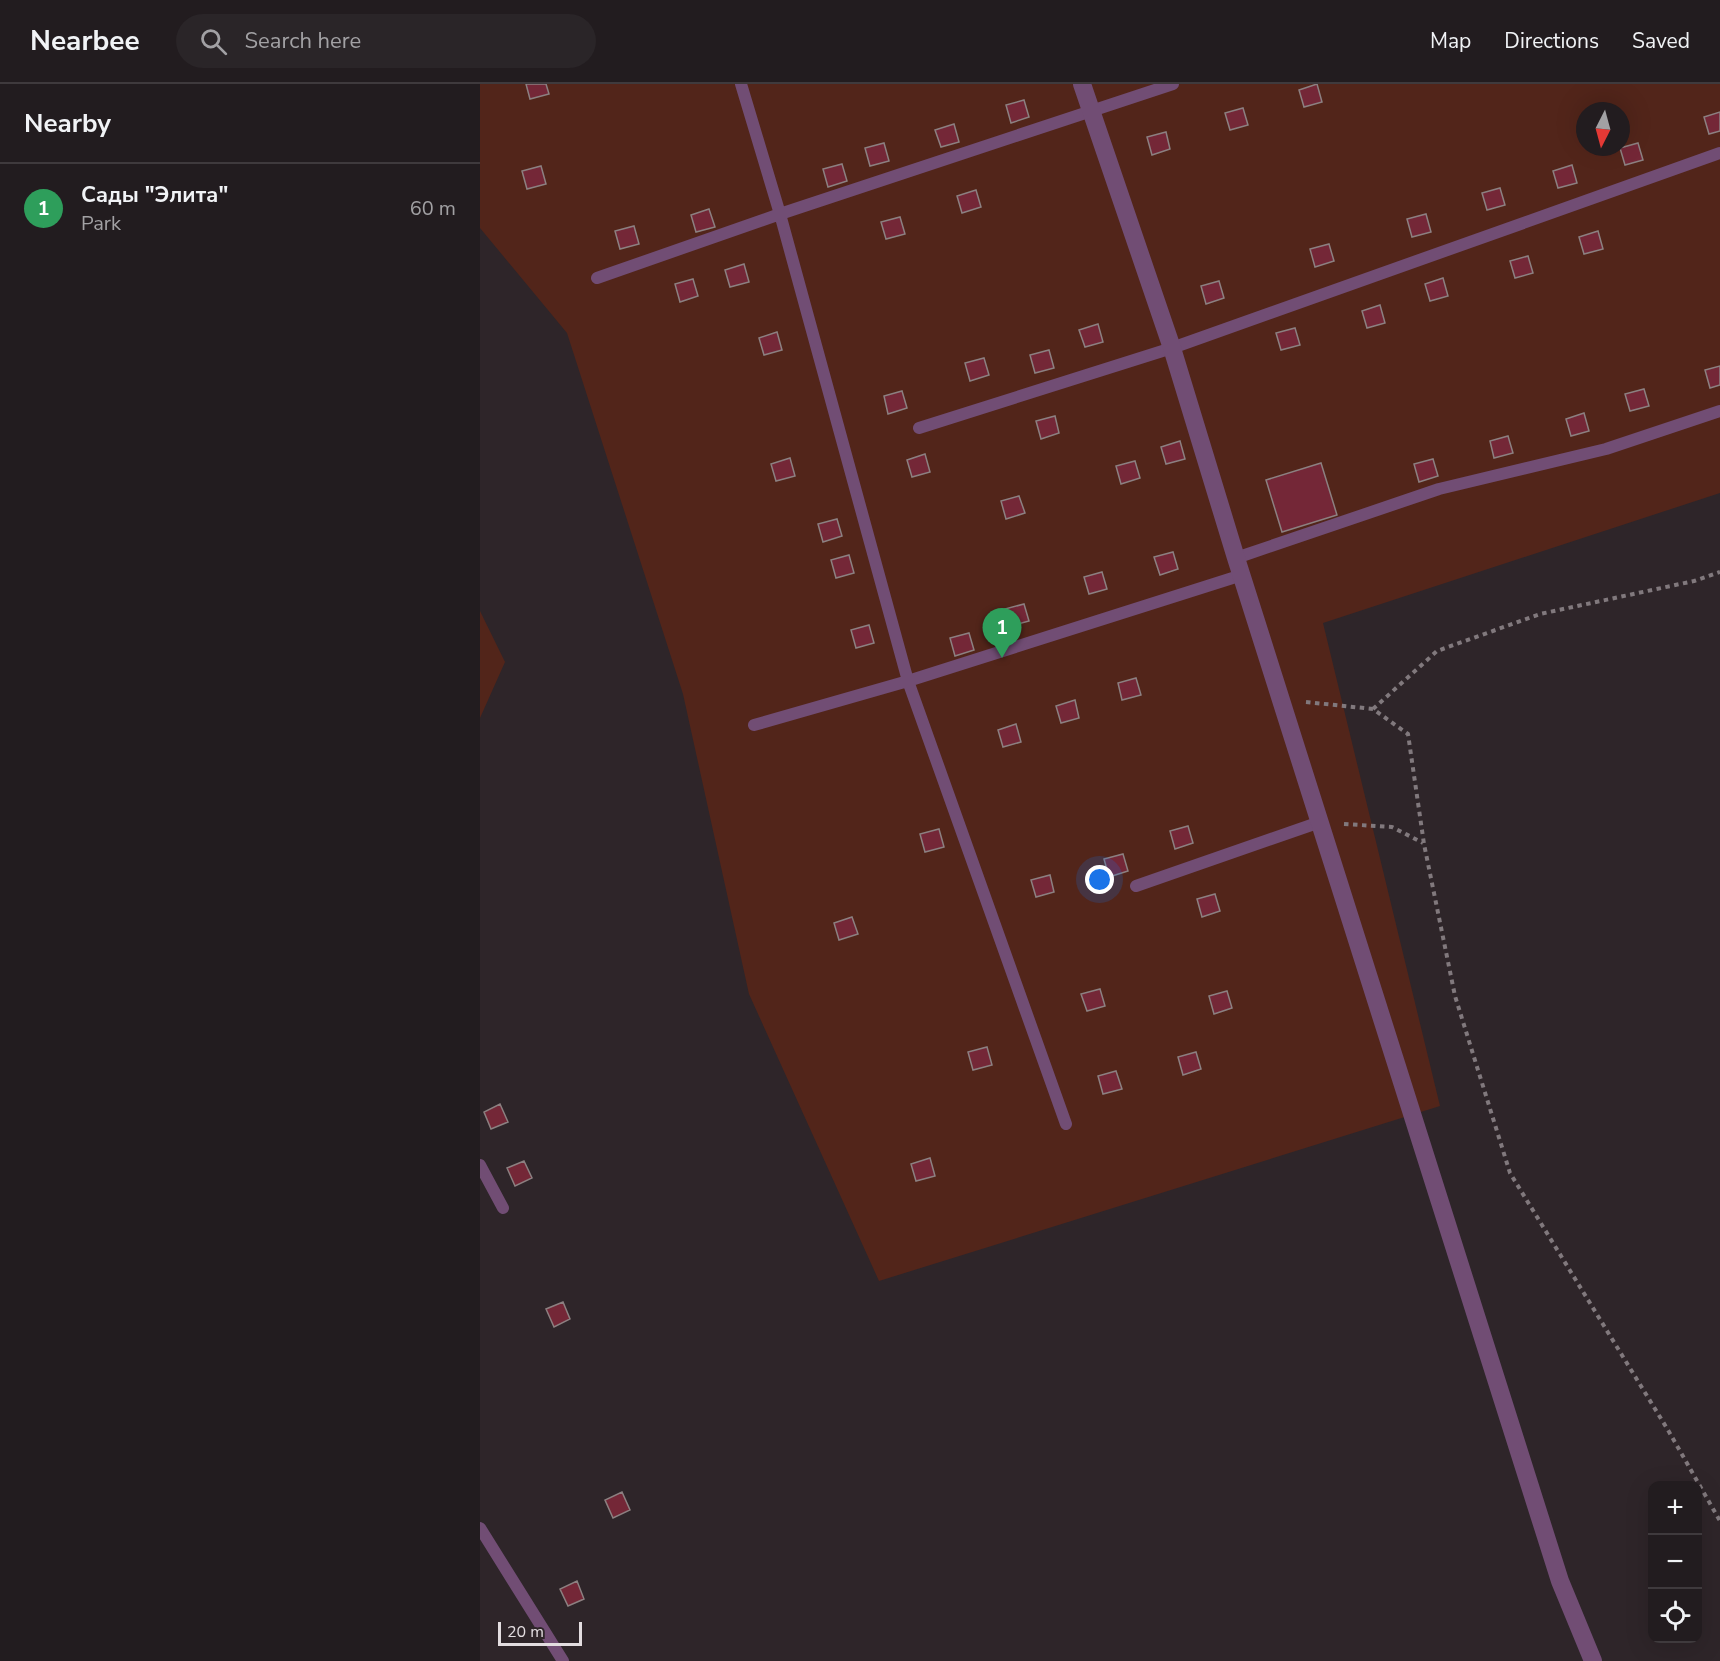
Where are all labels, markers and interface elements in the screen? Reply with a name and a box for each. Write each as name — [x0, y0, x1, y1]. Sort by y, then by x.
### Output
search box — [176, 14, 596, 68]
text: Nearbee — [30, 22, 140, 60]
icon: search — [197, 25, 230, 58]
text: Search here — [245, 26, 361, 56]
text: Map — [1430, 27, 1471, 55]
text: Directions — [1504, 27, 1599, 55]
text: Saved — [1632, 27, 1690, 55]
north arrow — [1576, 102, 1630, 156]
text: Nearby — [24, 106, 111, 141]
text: Сады "Элита" — [81, 180, 228, 210]
text: 1 — [38, 195, 50, 222]
text: 60 m — [410, 195, 456, 222]
text: Park — [81, 210, 121, 237]
pin: 1 — [982, 608, 1022, 658]
your location — [1085, 865, 1114, 894]
map controls — [1648, 1481, 1702, 1643]
button: + — [1648, 1481, 1702, 1535]
button: − — [1648, 1535, 1702, 1589]
button: locate — [1648, 1589, 1702, 1643]
scale bar — [498, 1619, 582, 1646]
text: 20 m — [507, 1621, 544, 1643]

